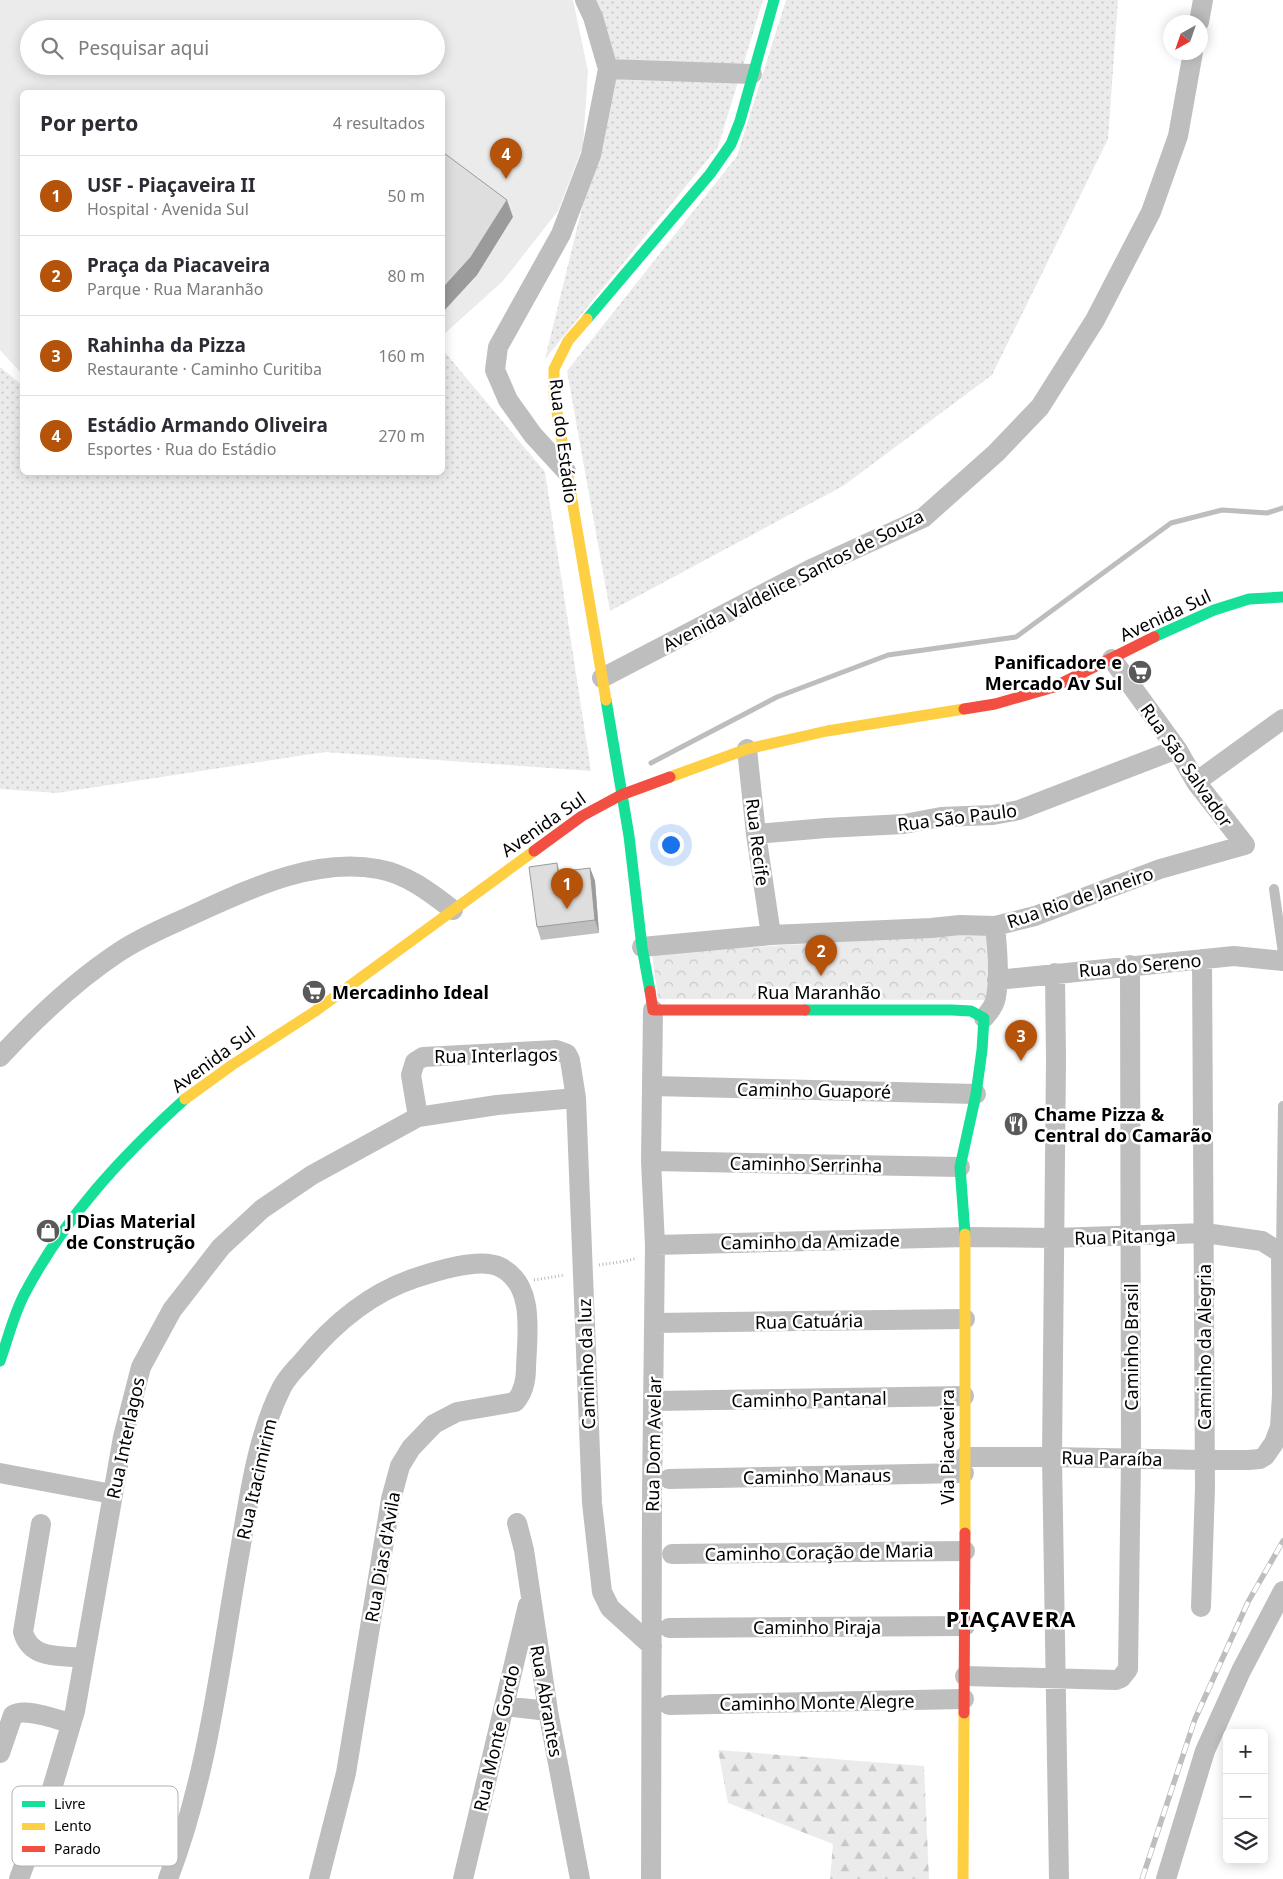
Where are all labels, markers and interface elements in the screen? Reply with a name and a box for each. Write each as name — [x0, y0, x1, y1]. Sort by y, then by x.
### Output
north arrow — [1163, 15, 1208, 60]
search box — [20, 20, 445, 75]
icon: search — [38, 34, 66, 62]
text: Pesquisar aqui — [78, 35, 209, 61]
text: Por perto — [40, 109, 138, 137]
text: 4 resultados — [333, 112, 425, 134]
pin: 4 — [490, 138, 522, 179]
text: USF - Piaçaveira II — [87, 172, 255, 198]
text: 1 — [51, 185, 61, 207]
text: 50 m — [388, 185, 425, 207]
text: Hospital · Avenida Sul — [87, 198, 249, 220]
text: Praça da Piacaveira — [87, 252, 270, 278]
text: 2 — [51, 265, 61, 287]
text: 80 m — [388, 265, 425, 287]
text: Parque · Rua Maranhão — [87, 278, 263, 300]
text: Rahinha da Pizza — [87, 332, 246, 358]
text: 3 — [51, 345, 61, 367]
text: 160 m — [378, 345, 425, 367]
text: Restaurante · Caminho Curitiba — [87, 358, 322, 380]
street label: Rua do Estádio — [544, 377, 584, 505]
text: Estádio Armando Oliveira — [87, 412, 328, 438]
text: 4 — [51, 425, 61, 447]
text: 270 m — [378, 425, 425, 447]
text: Esportes · Rua do Estádio — [87, 438, 276, 460]
street label: Avenida Valdelice Santos de Souza — [658, 504, 928, 656]
street label: Avenida Sul — [1115, 583, 1215, 647]
place label: Panificadore e Mercado Av Sul — [985, 650, 1122, 695]
supermarket icon: Panificadore e Mercado Av Sul — [1127, 659, 1153, 685]
street label: Rua São Salvador — [1135, 698, 1239, 832]
street label: Avenida Sul — [496, 786, 590, 862]
street label: Rua Recife — [741, 797, 775, 887]
street label: Rua São Paulo — [896, 798, 1018, 836]
your location — [658, 832, 684, 858]
street label: Rua Rio de Janeiro — [1004, 861, 1156, 933]
pin: 1 — [551, 868, 583, 909]
pin: 2 — [805, 935, 837, 976]
street label: Rua do Sereno — [1078, 948, 1202, 982]
supermarket icon: Mercadinho Ideal — [301, 979, 327, 1005]
place label: Mercadinho Ideal — [332, 980, 489, 1004]
street label: Rua Maranhão — [757, 980, 881, 1004]
street label: Avenida Sul — [166, 1020, 260, 1098]
pin: 3 — [1005, 1020, 1037, 1061]
street label: Rua Interlagos — [434, 1042, 558, 1068]
street label: Caminho Guaporé — [737, 1077, 891, 1103]
place label: Chame Pizza & Central do Camarão — [1034, 1102, 1212, 1147]
restaurant icon: Chame Pizza & Central do Camarão — [1003, 1111, 1029, 1137]
street label: Caminho Serrinha — [729, 1151, 883, 1177]
place label: J Dias Material de Construção — [64, 1209, 196, 1254]
shop icon: J Dias Material de Construção — [35, 1218, 61, 1244]
street label: Rua Pitanga — [1074, 1222, 1176, 1250]
street label: Caminho da Amizade — [720, 1227, 900, 1255]
street label: Caminho da Alegria — [1192, 1264, 1216, 1430]
street label: Caminho Brasil — [1119, 1283, 1143, 1411]
street label: Caminho da luz — [572, 1298, 600, 1430]
street label: Rua Catuária — [755, 1308, 863, 1334]
street label: Rua Interlagos — [100, 1375, 150, 1501]
street label: Rua Dom Avelar — [640, 1375, 666, 1512]
street label: Caminho Pantanal — [731, 1386, 887, 1412]
street label: Via Piacaveira — [935, 1389, 959, 1505]
street label: Rua Itacimirim — [230, 1416, 282, 1542]
street label: Rua Paraíba — [1061, 1445, 1163, 1471]
street label: Caminho Manaus — [743, 1463, 891, 1489]
street label: Rua Dias d'Avila — [359, 1490, 405, 1624]
street label: Caminho Coração de Maria — [704, 1538, 934, 1566]
district label: PIAÇAVERA — [946, 1603, 1076, 1633]
street label: Caminho Piraja — [753, 1615, 881, 1639]
street label: Rua Abrantes — [525, 1643, 569, 1759]
street label: Rua Monte Gordo — [467, 1662, 525, 1814]
street label: Caminho Monte Alegre — [719, 1688, 915, 1716]
map controls — [1223, 1729, 1268, 1864]
button: + — [1223, 1729, 1268, 1774]
button: − — [1223, 1774, 1268, 1819]
legend — [12, 1786, 178, 1866]
text: Livre — [54, 1794, 86, 1813]
text: Lento — [54, 1816, 91, 1835]
button: layers — [1223, 1819, 1268, 1864]
text: Parado — [54, 1839, 101, 1858]

